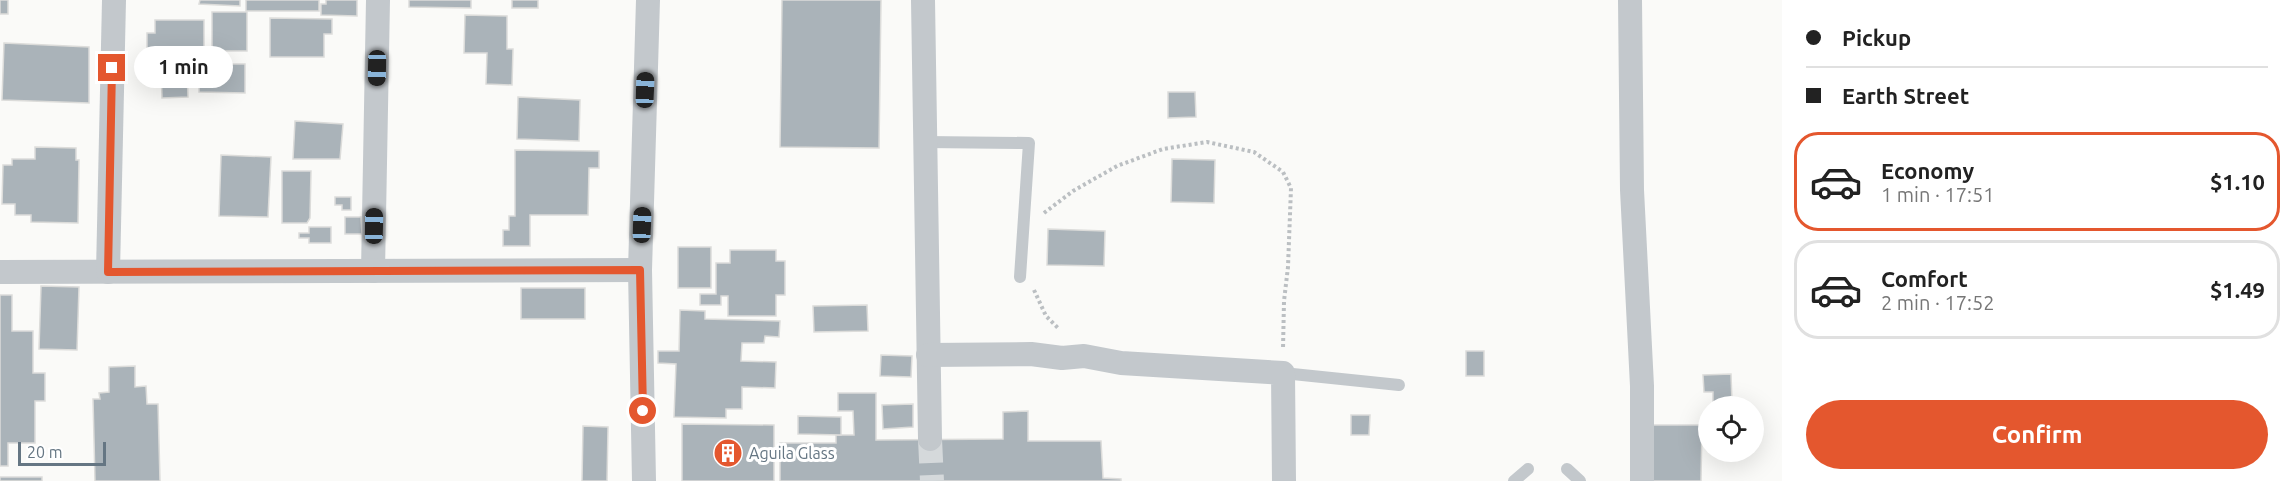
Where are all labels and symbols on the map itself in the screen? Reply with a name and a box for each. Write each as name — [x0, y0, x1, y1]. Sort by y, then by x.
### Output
callout: 1 min — [133, 47, 232, 89]
car — [368, 50, 386, 86]
route end — [98, 54, 125, 81]
car — [635, 72, 655, 108]
car — [632, 207, 652, 243]
car — [365, 208, 383, 244]
route start — [629, 397, 656, 424]
building icon: Aguila Glass — [712, 437, 744, 469]
scale bar — [18, 439, 106, 466]
place label: Aguila Glass — [749, 444, 835, 462]

